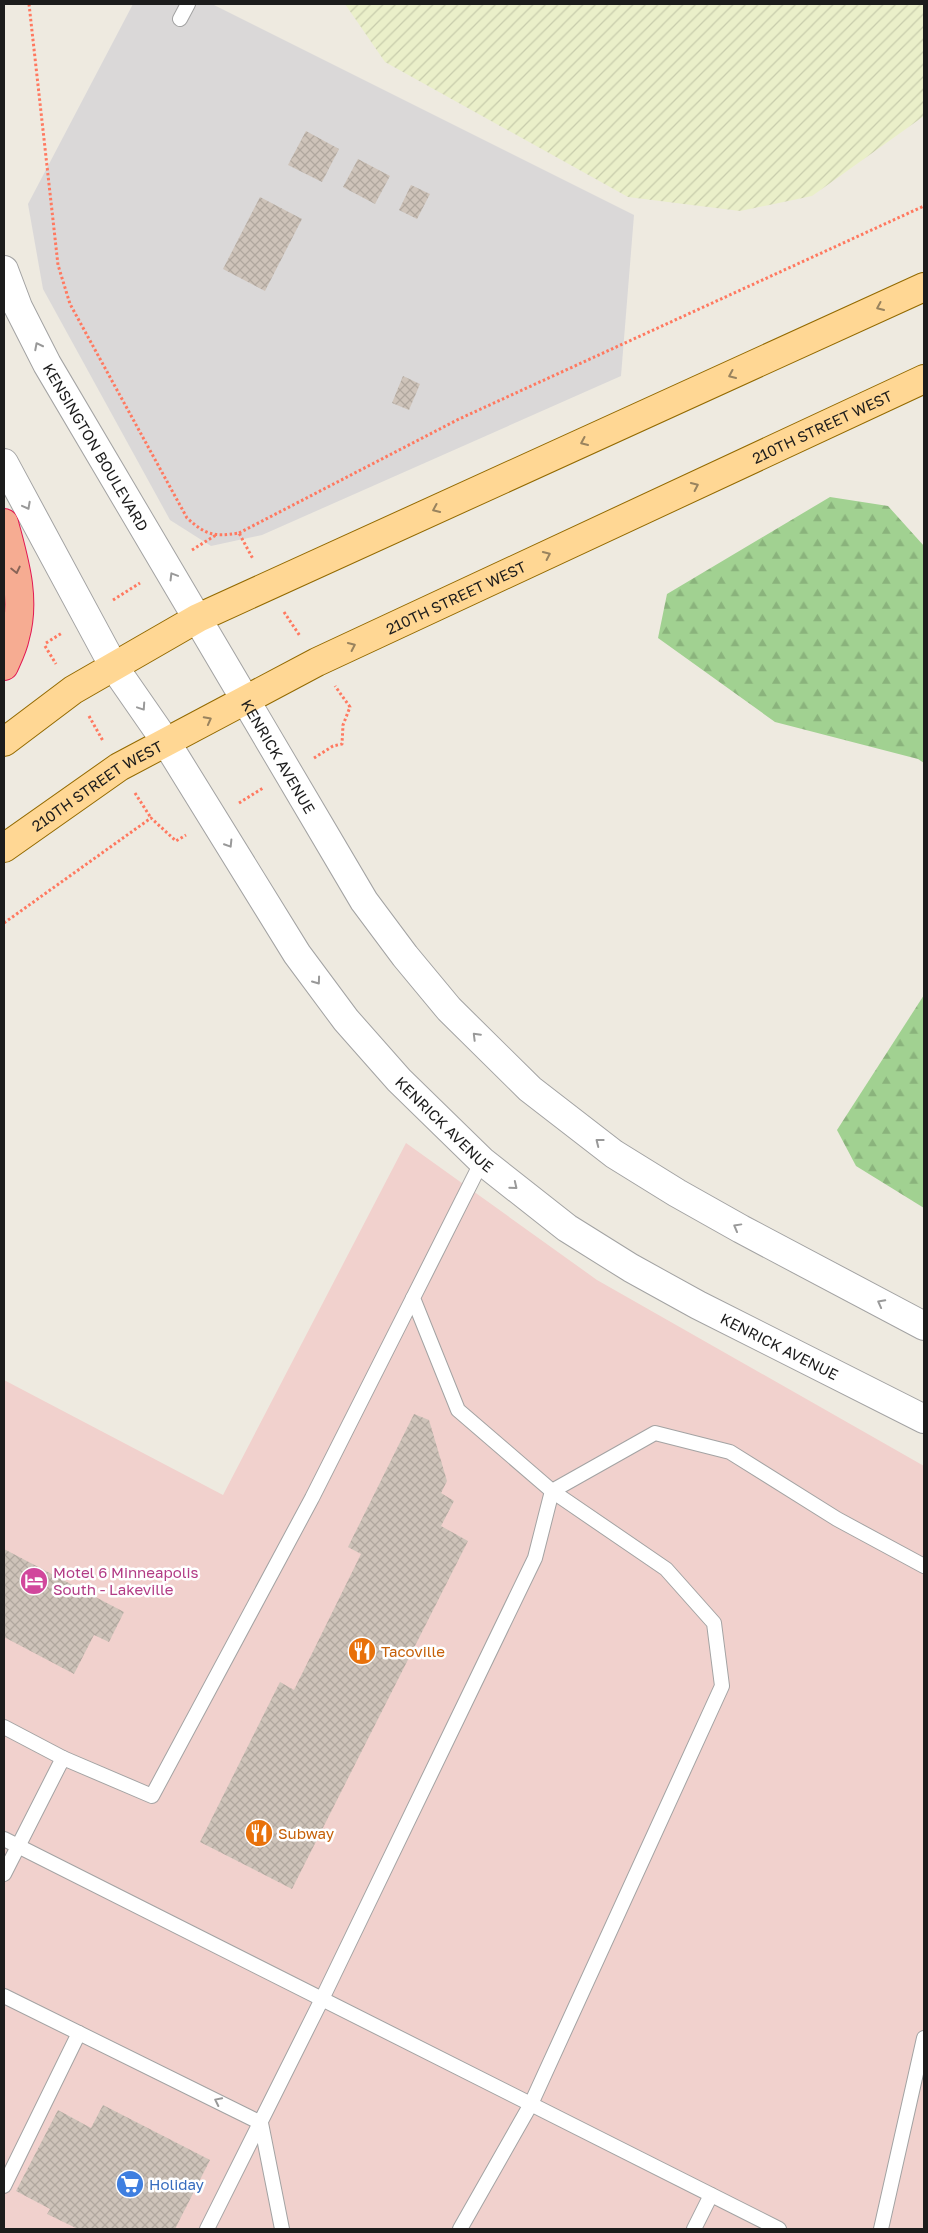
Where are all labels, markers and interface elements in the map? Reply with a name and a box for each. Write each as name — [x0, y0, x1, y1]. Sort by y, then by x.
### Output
one-way arrow — [876, 301, 885, 312]
one-way arrow — [34, 342, 44, 351]
street label: KENSINGTON BOULEVARD — [40, 360, 153, 534]
one-way arrow — [728, 368, 737, 379]
street label: 210TH STREET WEST — [749, 386, 895, 467]
one-way arrow — [580, 436, 589, 446]
one-way arrow — [689, 482, 698, 492]
one-way arrow — [21, 500, 31, 509]
one-way arrow — [432, 503, 441, 514]
one-way arrow — [542, 551, 551, 561]
street label: 210TH STREET WEST — [383, 557, 529, 638]
one-way arrow — [10, 566, 21, 575]
one-way arrow — [170, 573, 180, 582]
one-way arrow — [347, 641, 356, 652]
street label: KENRICK AVENUE — [238, 696, 319, 817]
one-way arrow — [136, 701, 145, 711]
one-way arrow — [203, 716, 212, 726]
street label: 210TH STREET WEST — [28, 737, 165, 835]
one-way arrow — [223, 839, 232, 848]
one-way arrow — [311, 975, 320, 985]
one-way arrow — [473, 1033, 482, 1042]
street label: KENRICK AVENUE — [392, 1073, 497, 1176]
one-way arrow — [595, 1139, 605, 1148]
one-way arrow — [508, 1180, 517, 1188]
one-way arrow — [734, 1223, 743, 1233]
one-way arrow — [877, 1299, 886, 1309]
street label: KENRICK AVENUE — [718, 1309, 841, 1383]
place label: Motel 6 Minneapolis South - Lakeville — [53, 1563, 199, 1598]
hotel icon: Motel 6 Minneapolis South - Lakeville — [19, 1566, 49, 1596]
restaurant icon: Tacoville — [347, 1636, 377, 1666]
place label: Tacoville — [381, 1642, 445, 1660]
restaurant icon: Subway — [244, 1818, 274, 1848]
place label: Subway — [278, 1824, 335, 1842]
one-way arrow — [214, 2097, 223, 2107]
supermarket icon: Holiday — [115, 2169, 145, 2199]
place label: Holiday — [149, 2175, 205, 2193]

